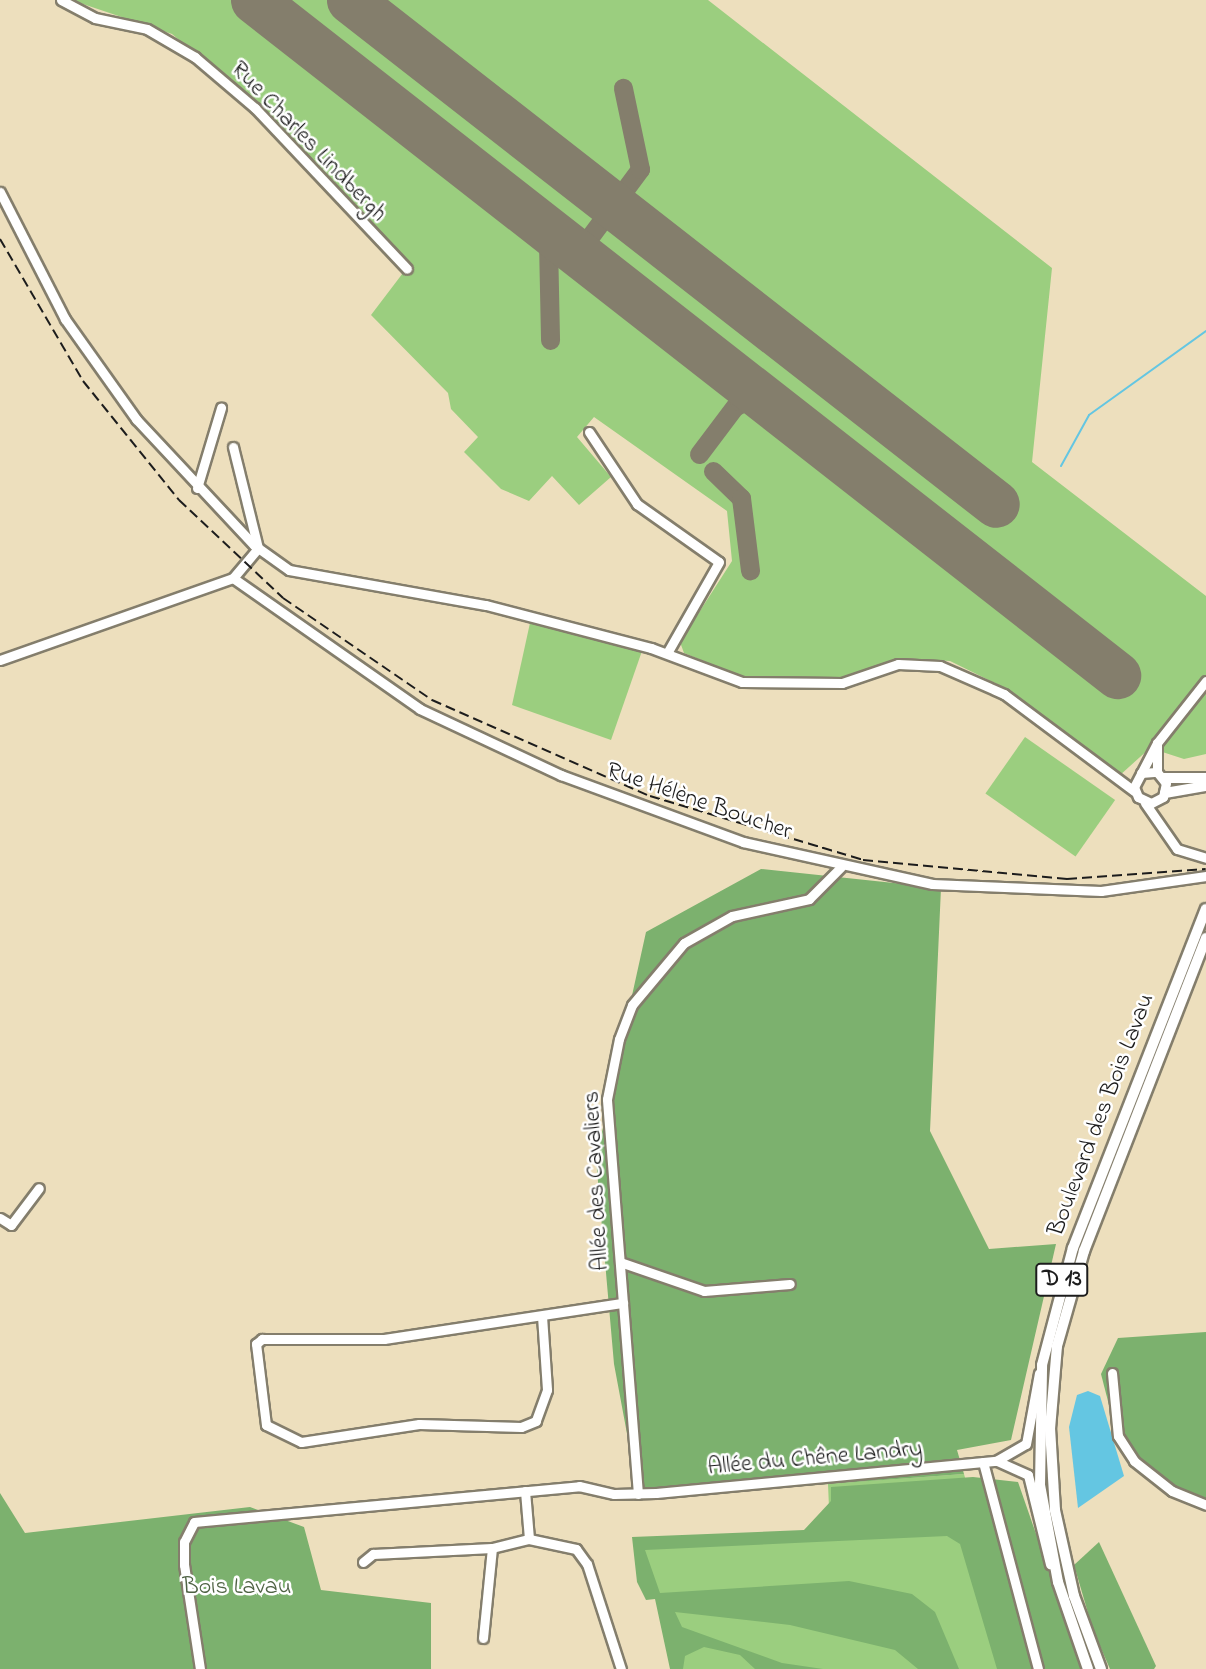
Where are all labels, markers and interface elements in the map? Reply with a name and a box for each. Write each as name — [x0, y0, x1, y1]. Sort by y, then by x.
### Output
street label: Rue Charles Lindbergh — [224, 56, 392, 228]
street label: Rue Hélène Boucher — [602, 757, 796, 847]
street label: Boulevard des Bois Lavau — [1042, 990, 1162, 1240]
street label: Allée des Cavaliers — [578, 1090, 616, 1272]
road number: D 13 — [1034, 1260, 1090, 1300]
street label: Allée du Chêne Landry — [706, 1435, 924, 1483]
park label: Bois Lavau — [183, 1574, 291, 1602]

